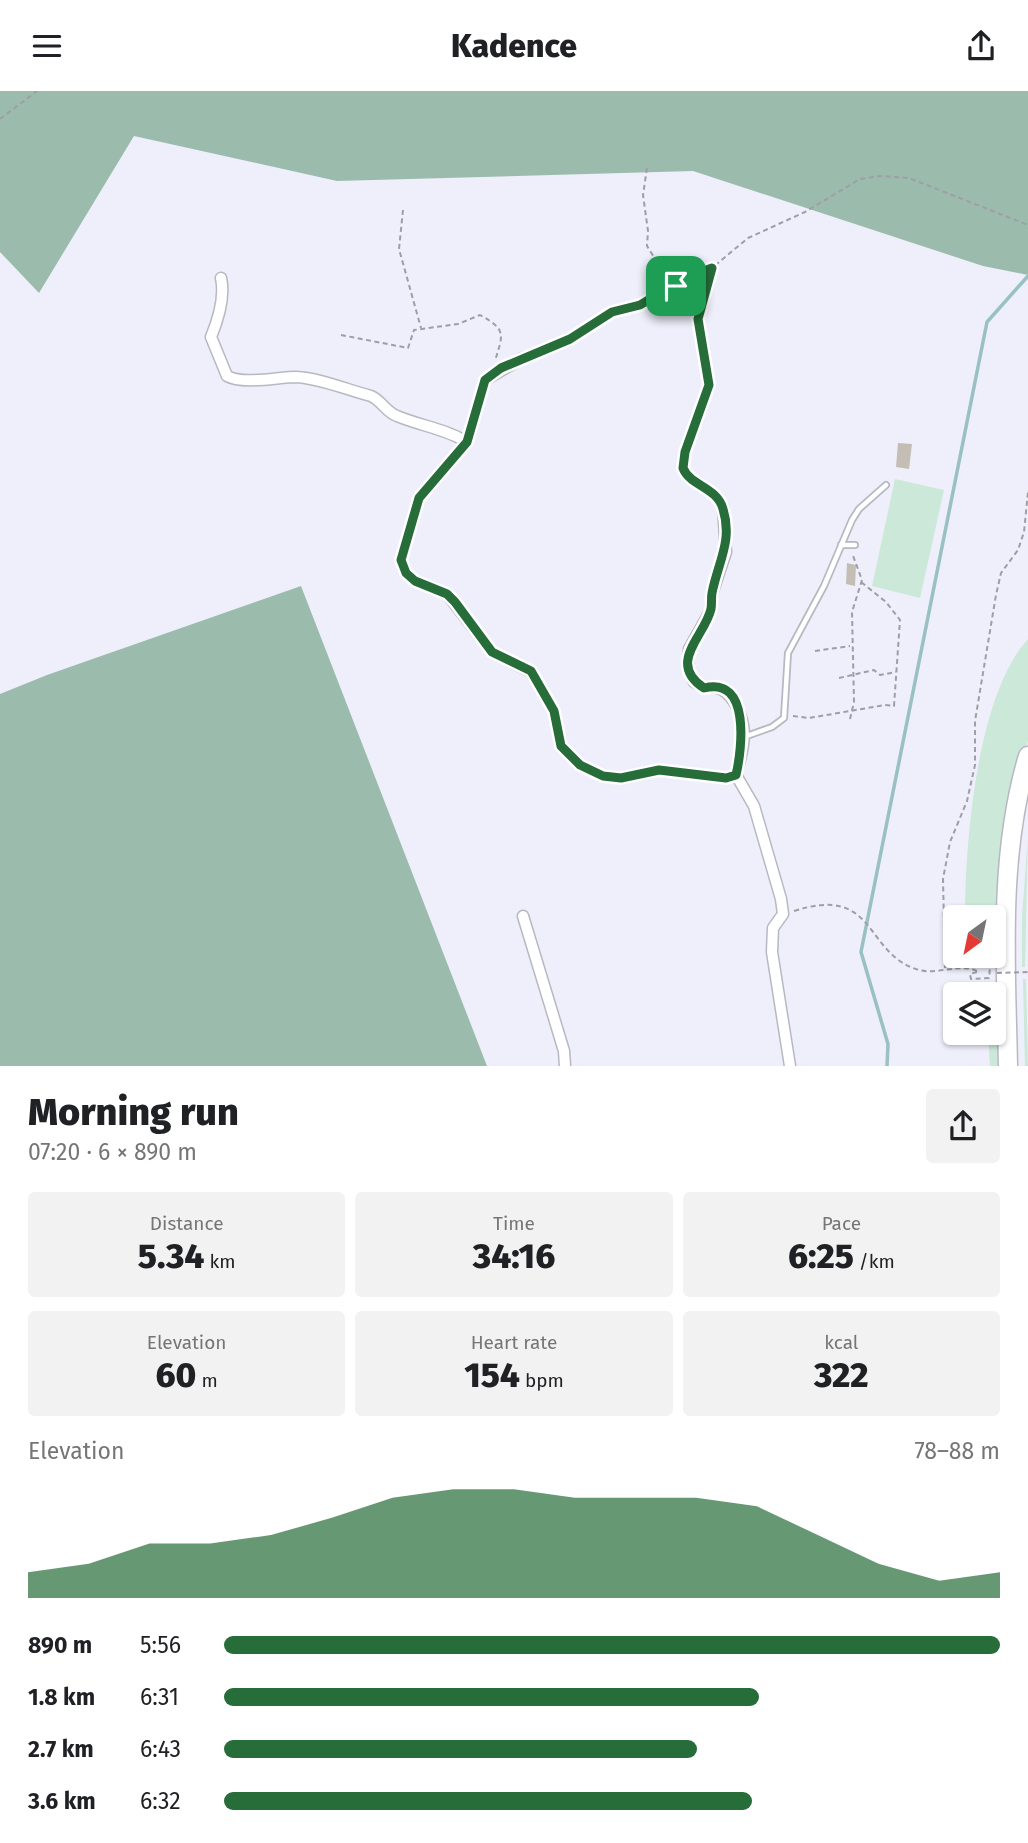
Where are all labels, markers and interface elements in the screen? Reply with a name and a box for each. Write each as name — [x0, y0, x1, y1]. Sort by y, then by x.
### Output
icon: menu — [28, 27, 66, 65]
text: Kadence — [451, 27, 577, 65]
icon: share — [962, 27, 1000, 65]
pin — [646, 256, 706, 316]
icon: arrive — [657, 267, 695, 305]
north arrow — [943, 905, 1006, 968]
map controls — [943, 905, 1006, 1045]
button: layers — [943, 982, 1006, 1045]
text: Morning run — [28, 1089, 239, 1135]
button: share — [926, 1089, 1000, 1163]
text: 07:20 · 6 × 890 m — [28, 1138, 197, 1166]
text: Distance — [150, 1212, 224, 1235]
text: Time — [493, 1212, 535, 1235]
text: Pace — [822, 1212, 861, 1235]
text: 5.34 — [138, 1235, 204, 1277]
text: 34:16 — [473, 1235, 555, 1277]
text: 6:25 — [788, 1235, 854, 1277]
text: km — [204, 1250, 236, 1273]
text: /km — [854, 1250, 895, 1273]
text: Elevation — [147, 1331, 226, 1354]
text: Heart rate — [471, 1331, 557, 1354]
text: kcal — [824, 1331, 858, 1354]
text: 60 — [156, 1354, 196, 1396]
text: 154 — [464, 1354, 520, 1396]
text: 322 — [814, 1354, 869, 1396]
text: m — [196, 1369, 218, 1392]
text: bpm — [520, 1369, 564, 1392]
text: Elevation — [28, 1437, 124, 1465]
text: 78–88 m — [914, 1437, 1000, 1465]
text: 890 m — [28, 1631, 92, 1659]
text: 5:56 — [140, 1631, 181, 1659]
text: 1.8 km — [28, 1683, 95, 1711]
text: 6:31 — [140, 1683, 179, 1711]
text: 2.7 km — [28, 1735, 94, 1763]
text: 6:43 — [140, 1735, 181, 1763]
text: 3.6 km — [28, 1787, 96, 1815]
text: 6:32 — [140, 1787, 181, 1815]

